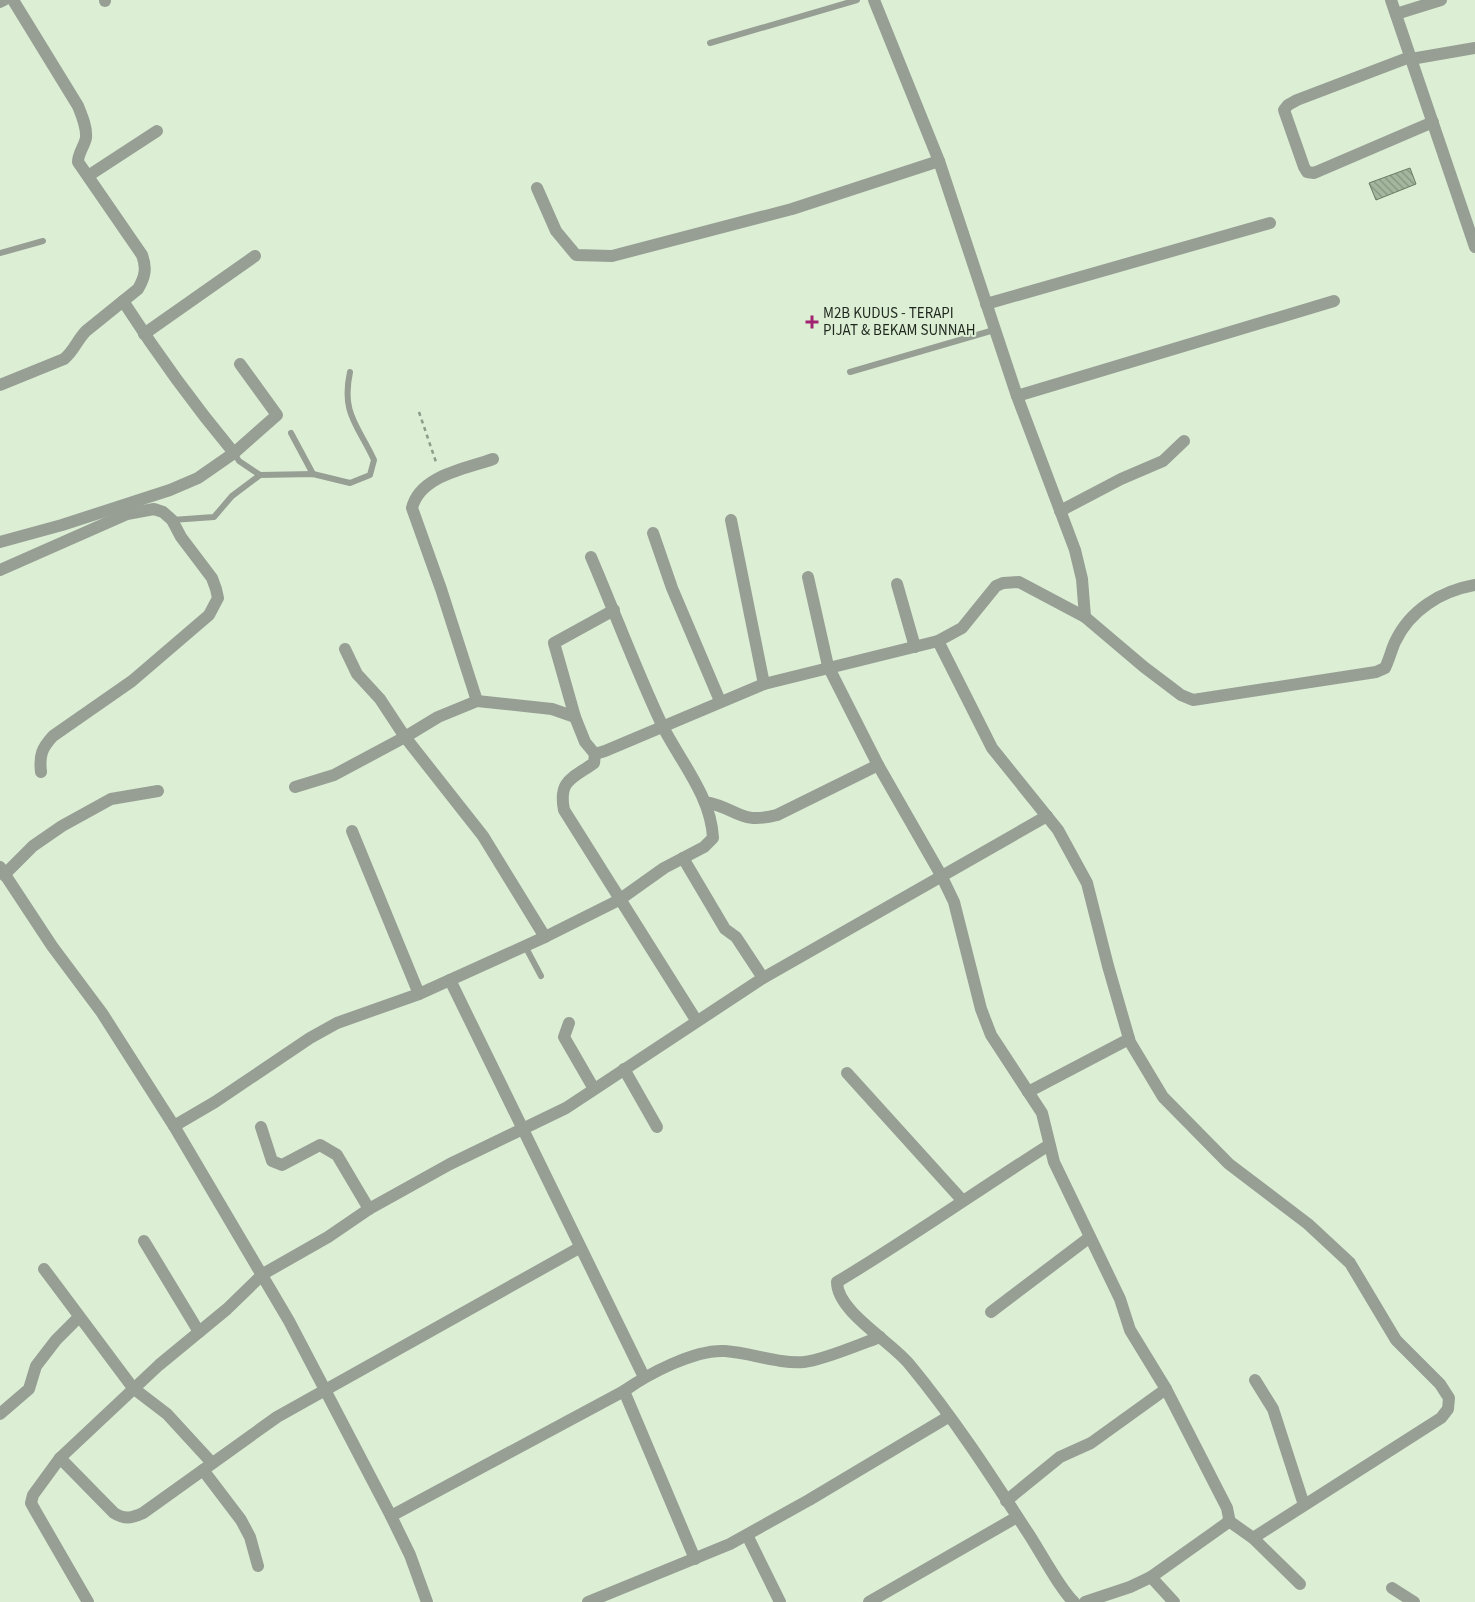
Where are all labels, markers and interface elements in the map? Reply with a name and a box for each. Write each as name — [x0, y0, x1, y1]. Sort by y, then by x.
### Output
place label: M2B KUDUS - TERAPI PIJAT & BEKAM SUNNAH — [823, 303, 975, 341]
marker: M2B KUDUS - TERAPI PIJAT & BEKAM SUNNAH — [805, 315, 819, 329]

